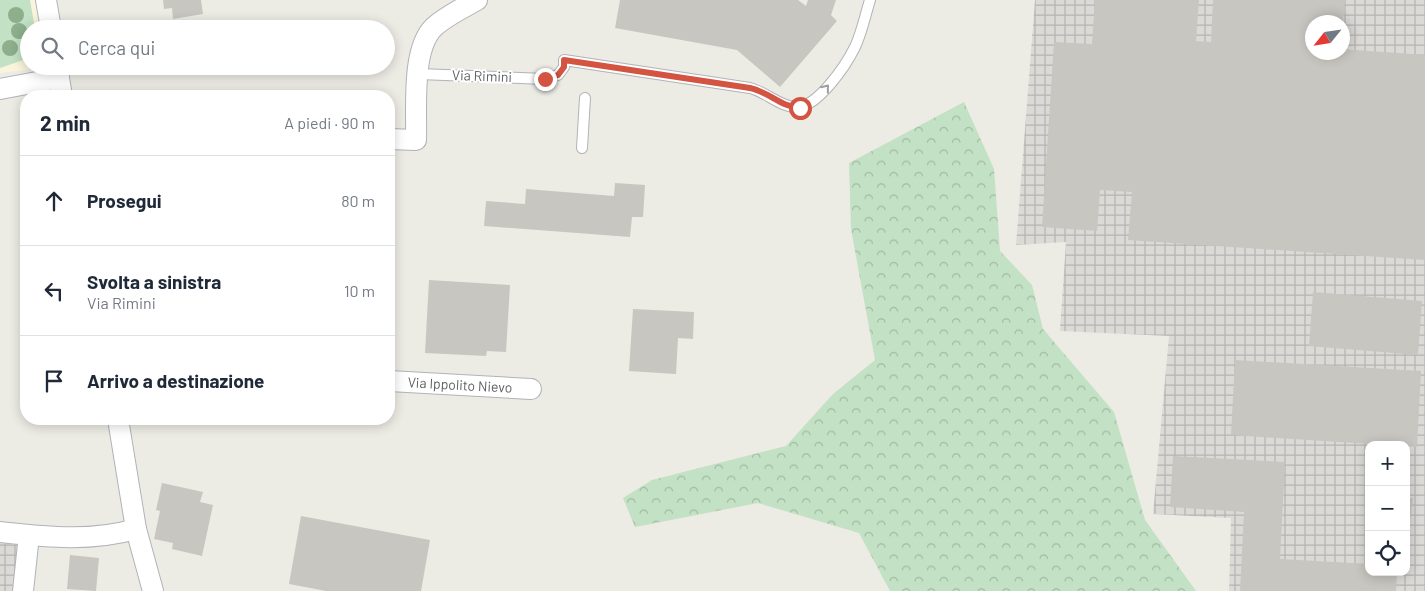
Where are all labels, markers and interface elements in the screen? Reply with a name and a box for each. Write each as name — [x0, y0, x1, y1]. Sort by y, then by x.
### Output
north arrow — [1305, 15, 1350, 60]
search box — [20, 20, 395, 75]
icon: search — [38, 34, 66, 62]
text: Cerca qui — [78, 36, 155, 59]
street label: Via Rimini — [452, 66, 512, 85]
route end — [534, 68, 557, 91]
one-way arrow — [820, 85, 828, 94]
route start — [789, 97, 812, 120]
text: 2 min — [40, 110, 90, 135]
text: A piedi · 90 m — [284, 113, 375, 132]
icon: ahead — [40, 187, 68, 215]
text: Prosegui — [87, 189, 162, 212]
text: 80 m — [341, 191, 375, 210]
text: Svolta a sinistra — [87, 270, 221, 293]
icon: left — [40, 277, 68, 305]
text: 10 m — [344, 281, 375, 300]
text: Via Rimini — [87, 293, 156, 312]
icon: arrive — [40, 367, 68, 395]
text: Arrivo a destinazione — [87, 369, 265, 392]
street label: Via Ippolito Nievo — [407, 373, 513, 396]
map controls — [1365, 441, 1410, 576]
button: + — [1365, 441, 1410, 486]
button: − — [1365, 486, 1410, 531]
button: locate — [1365, 531, 1410, 576]

